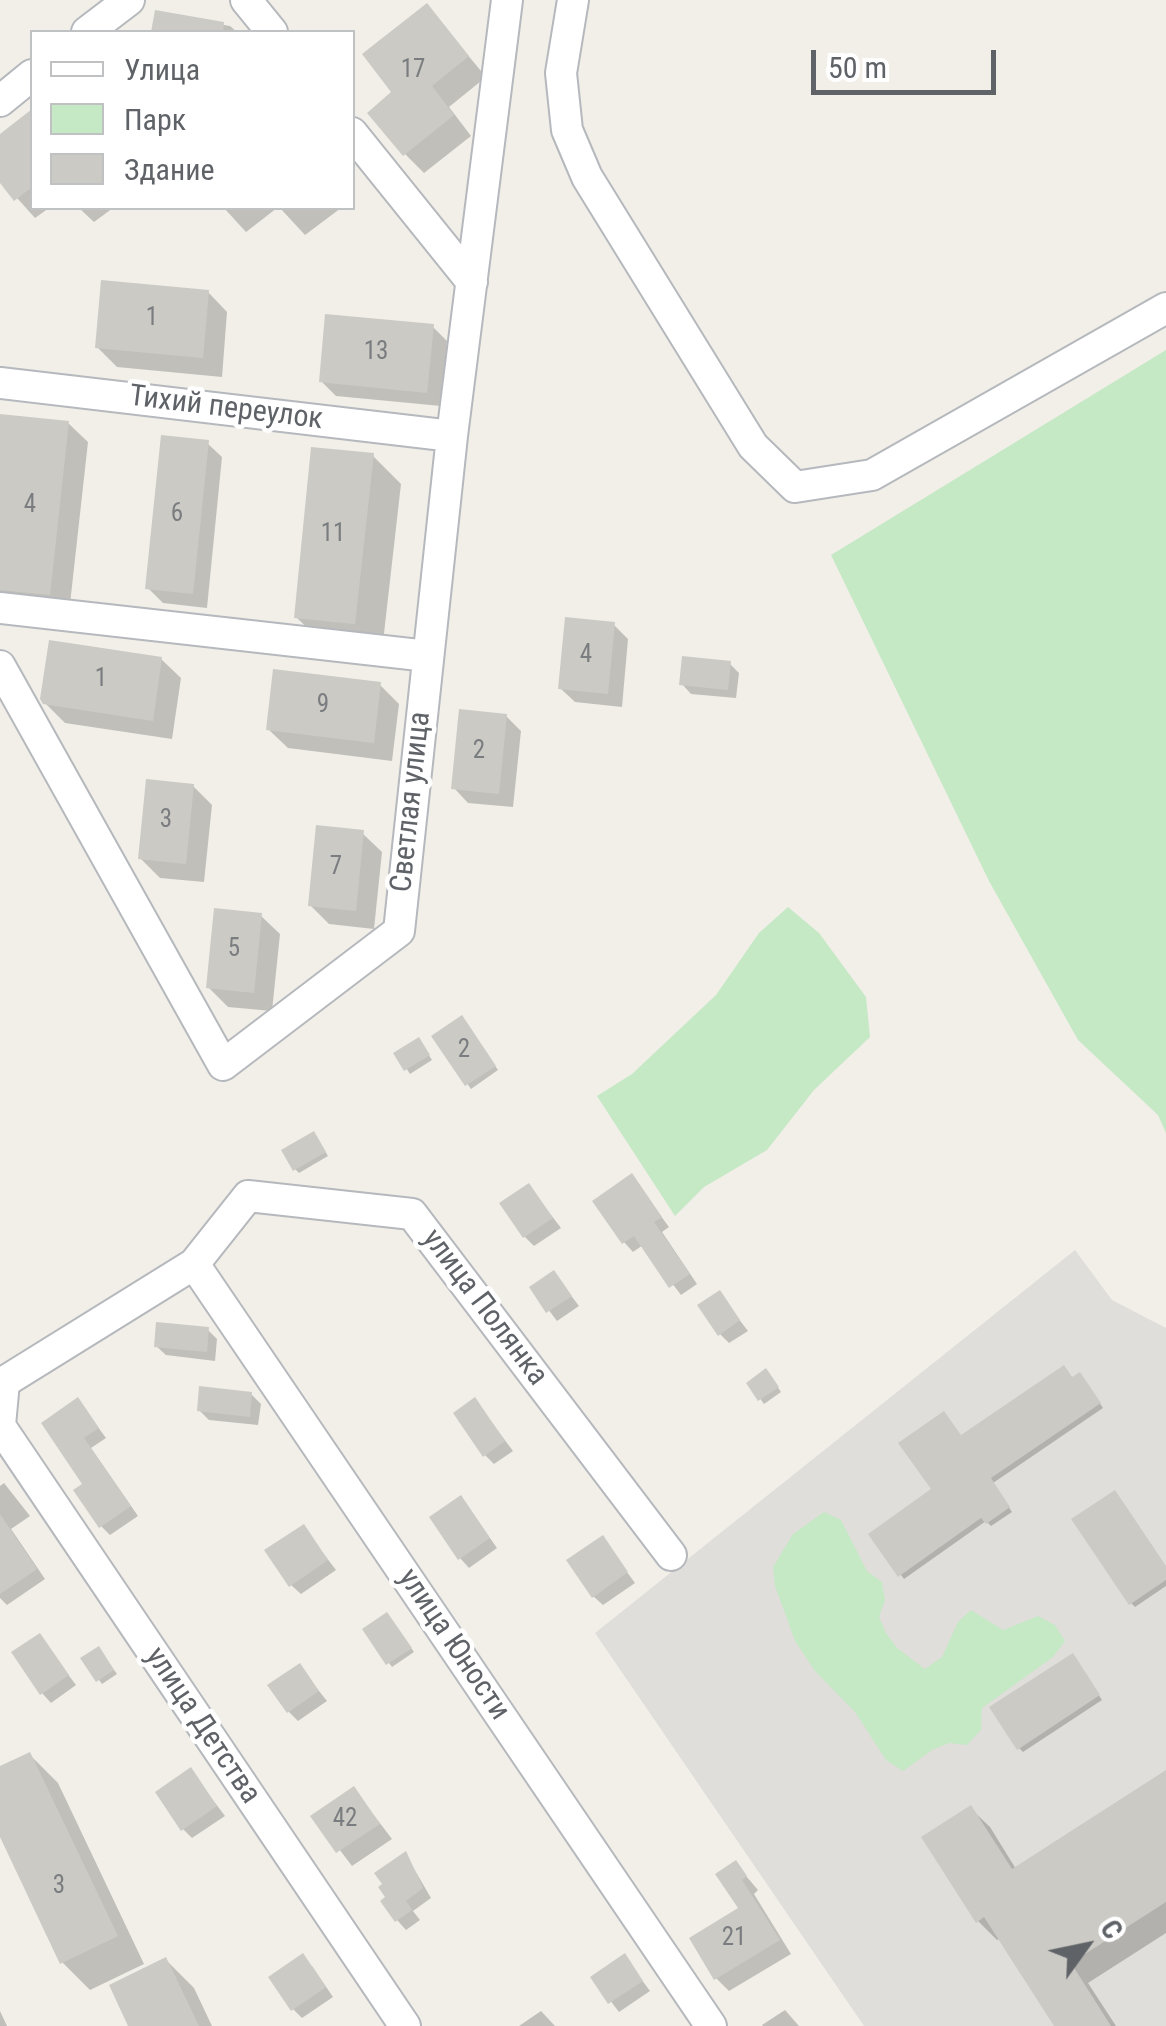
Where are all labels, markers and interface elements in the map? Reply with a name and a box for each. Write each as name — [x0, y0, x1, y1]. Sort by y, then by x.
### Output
legend — [30, 30, 355, 210]
scale bar — [816, 30, 1001, 92]
text: 50 m — [828, 50, 887, 85]
text: Улица — [124, 52, 200, 87]
house number: 17 — [401, 56, 425, 86]
text: Парк — [124, 102, 186, 137]
text: Здание — [124, 152, 215, 187]
house number: 1 — [146, 304, 158, 334]
house number: 13 — [364, 338, 388, 368]
street label: Тихий переулок — [127, 379, 325, 439]
house number: 4 — [24, 491, 36, 521]
house number: 6 — [171, 500, 183, 530]
house number: 11 — [321, 520, 345, 550]
house number: 4 — [580, 641, 592, 671]
house number: 1 — [95, 665, 107, 695]
house number: 9 — [317, 691, 329, 721]
street label: Светлая улица — [385, 710, 439, 894]
house number: 2 — [473, 737, 485, 767]
house number: 3 — [160, 806, 172, 836]
house number: 7 — [330, 853, 342, 883]
house number: 5 — [228, 935, 240, 965]
house number: 2 — [458, 1036, 470, 1066]
street label: улица Полянка — [413, 1223, 555, 1393]
street label: улица Юности — [389, 1563, 517, 1727]
street label: улица Детства — [137, 1641, 267, 1811]
house number: 42 — [333, 1805, 357, 1835]
house number: 3 — [53, 1872, 65, 1902]
north arrow — [1036, 1896, 1136, 1996]
text: С — [1093, 1914, 1130, 1945]
house number: 21 — [722, 1924, 746, 1954]

